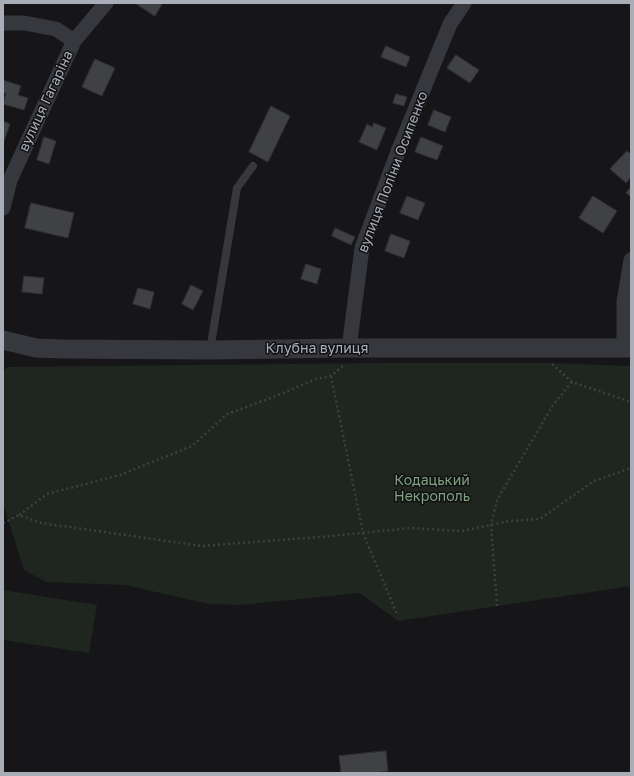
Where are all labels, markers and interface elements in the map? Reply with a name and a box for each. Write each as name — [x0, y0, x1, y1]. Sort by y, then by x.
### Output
street label: вулиця Гагаріна — [15, 48, 77, 154]
street label: вулиця Поліни Осипенко — [354, 89, 432, 255]
street label: Клубна вулиця — [265, 341, 369, 357]
park label: Кодацький Некрополь — [394, 473, 470, 506]

